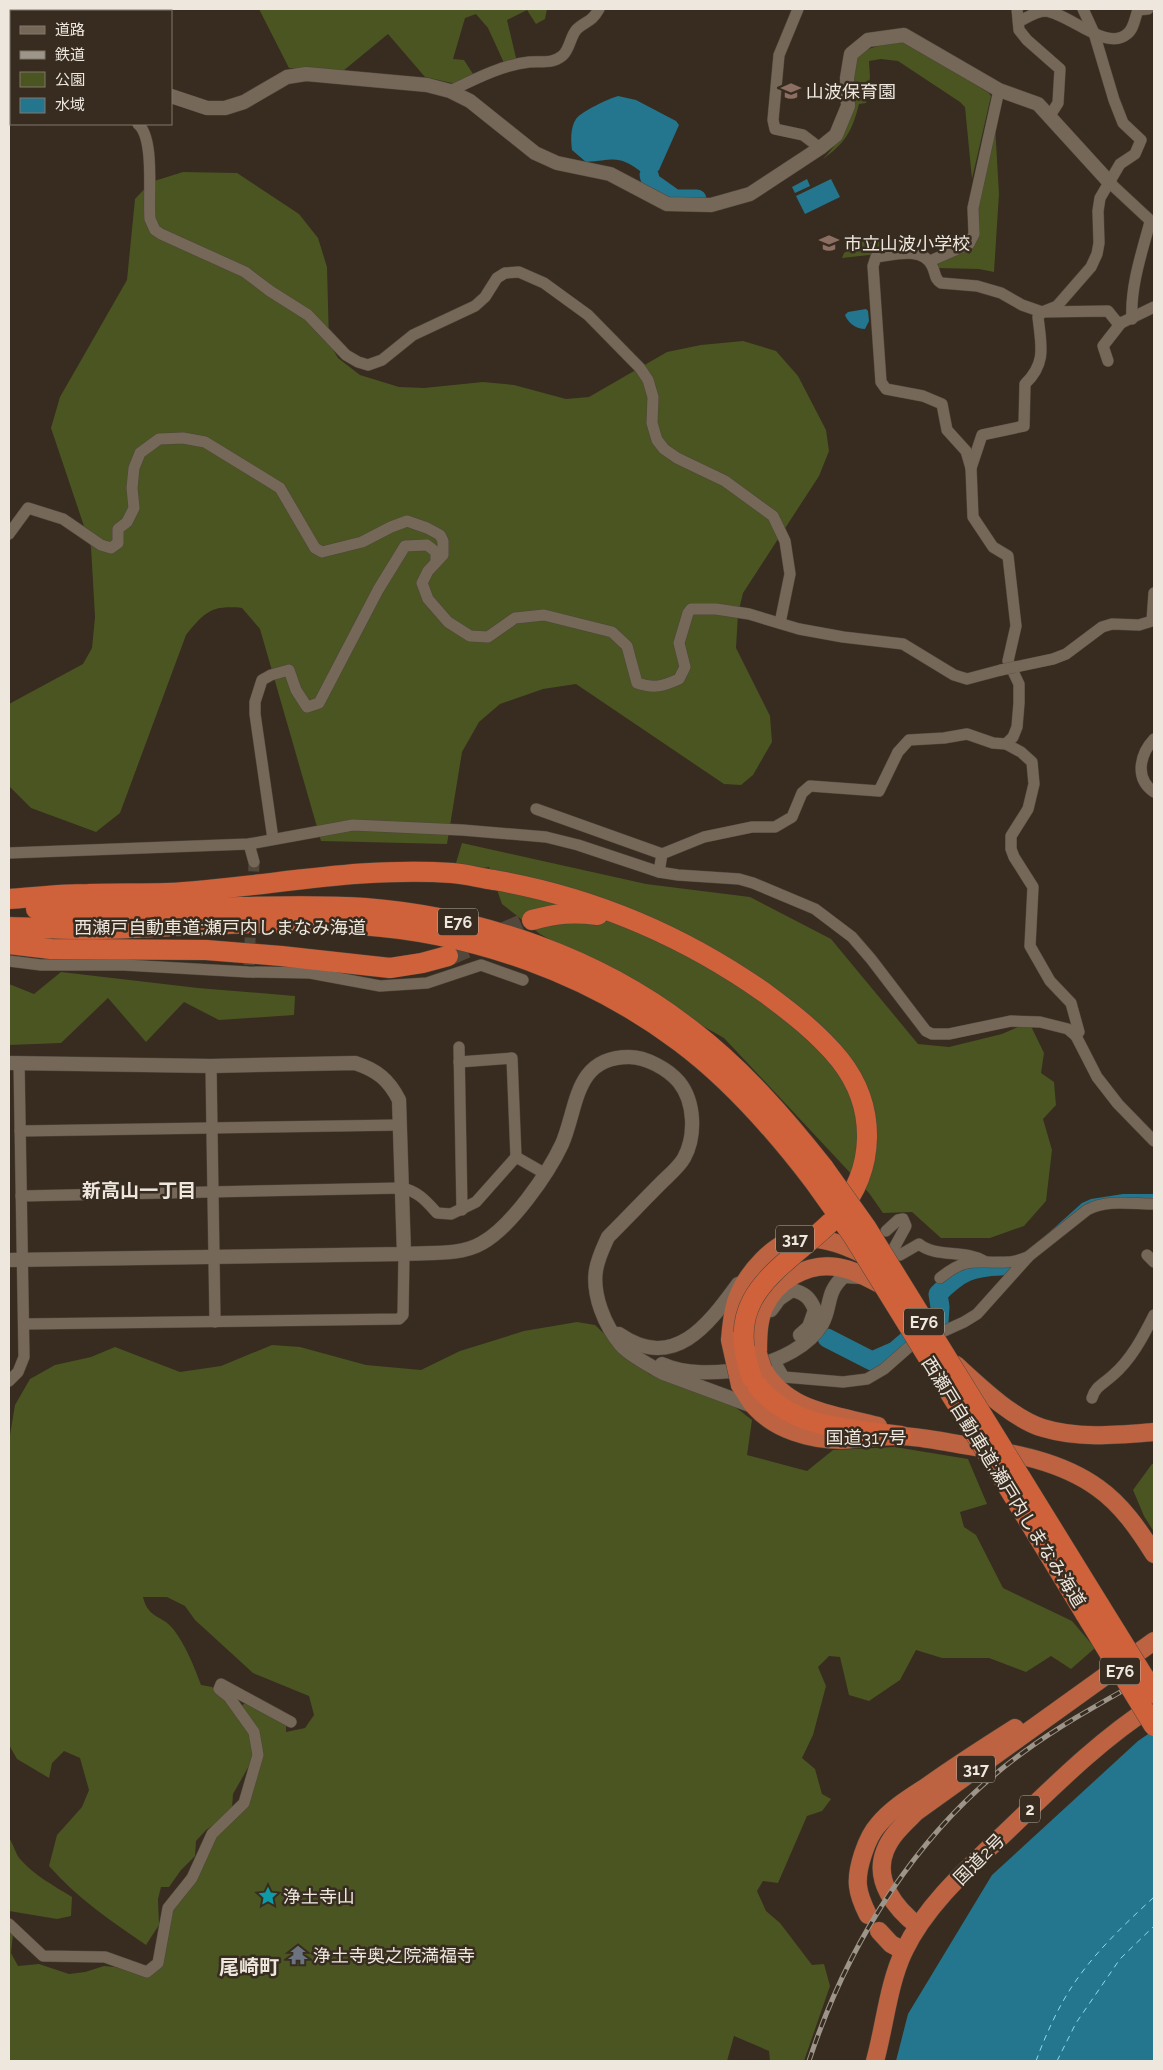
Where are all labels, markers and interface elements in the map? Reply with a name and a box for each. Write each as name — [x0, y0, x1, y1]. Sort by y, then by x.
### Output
legend — [10, 10, 172, 125]
text: 道路 — [55, 21, 85, 39]
text: 鉄道 — [55, 46, 85, 64]
text: 公園 — [55, 71, 85, 89]
school or university icon: 山波保育園 — [780, 80, 802, 102]
place label: 山波保育園 — [806, 81, 896, 102]
text: 水域 — [55, 96, 85, 114]
school or university icon: 市立山波小学校 — [818, 232, 840, 254]
place label: 市立山波小学校 — [844, 233, 970, 254]
road number: E76 — [438, 909, 478, 936]
street label: 西瀬戸自動車道;瀬戸内しまなみ海道 — [74, 917, 366, 938]
district label: 新高山一丁目 — [82, 1179, 196, 1201]
road number: 317 — [776, 1226, 814, 1252]
road number: E76 — [904, 1308, 944, 1335]
street label: 西瀬戸自動車道;瀬戸内しまなみ海道 — [918, 1353, 1090, 1611]
street label: 国道317号 — [826, 1427, 906, 1448]
road number: E76 — [1100, 1658, 1140, 1684]
road number: 317 — [957, 1756, 995, 1782]
road number: 2 — [1020, 1796, 1040, 1822]
street label: 国道2号 — [949, 1829, 1009, 1889]
place icon: 浄土寺山 — [257, 1885, 279, 1907]
place label: 浄土寺山 — [283, 1886, 355, 1907]
temple icon: 浄土寺奥之院満福寺 — [287, 1944, 309, 1966]
place label: 浄土寺奥之院満福寺 — [313, 1945, 475, 1966]
district label: 尾崎町 — [219, 1955, 279, 1979]

